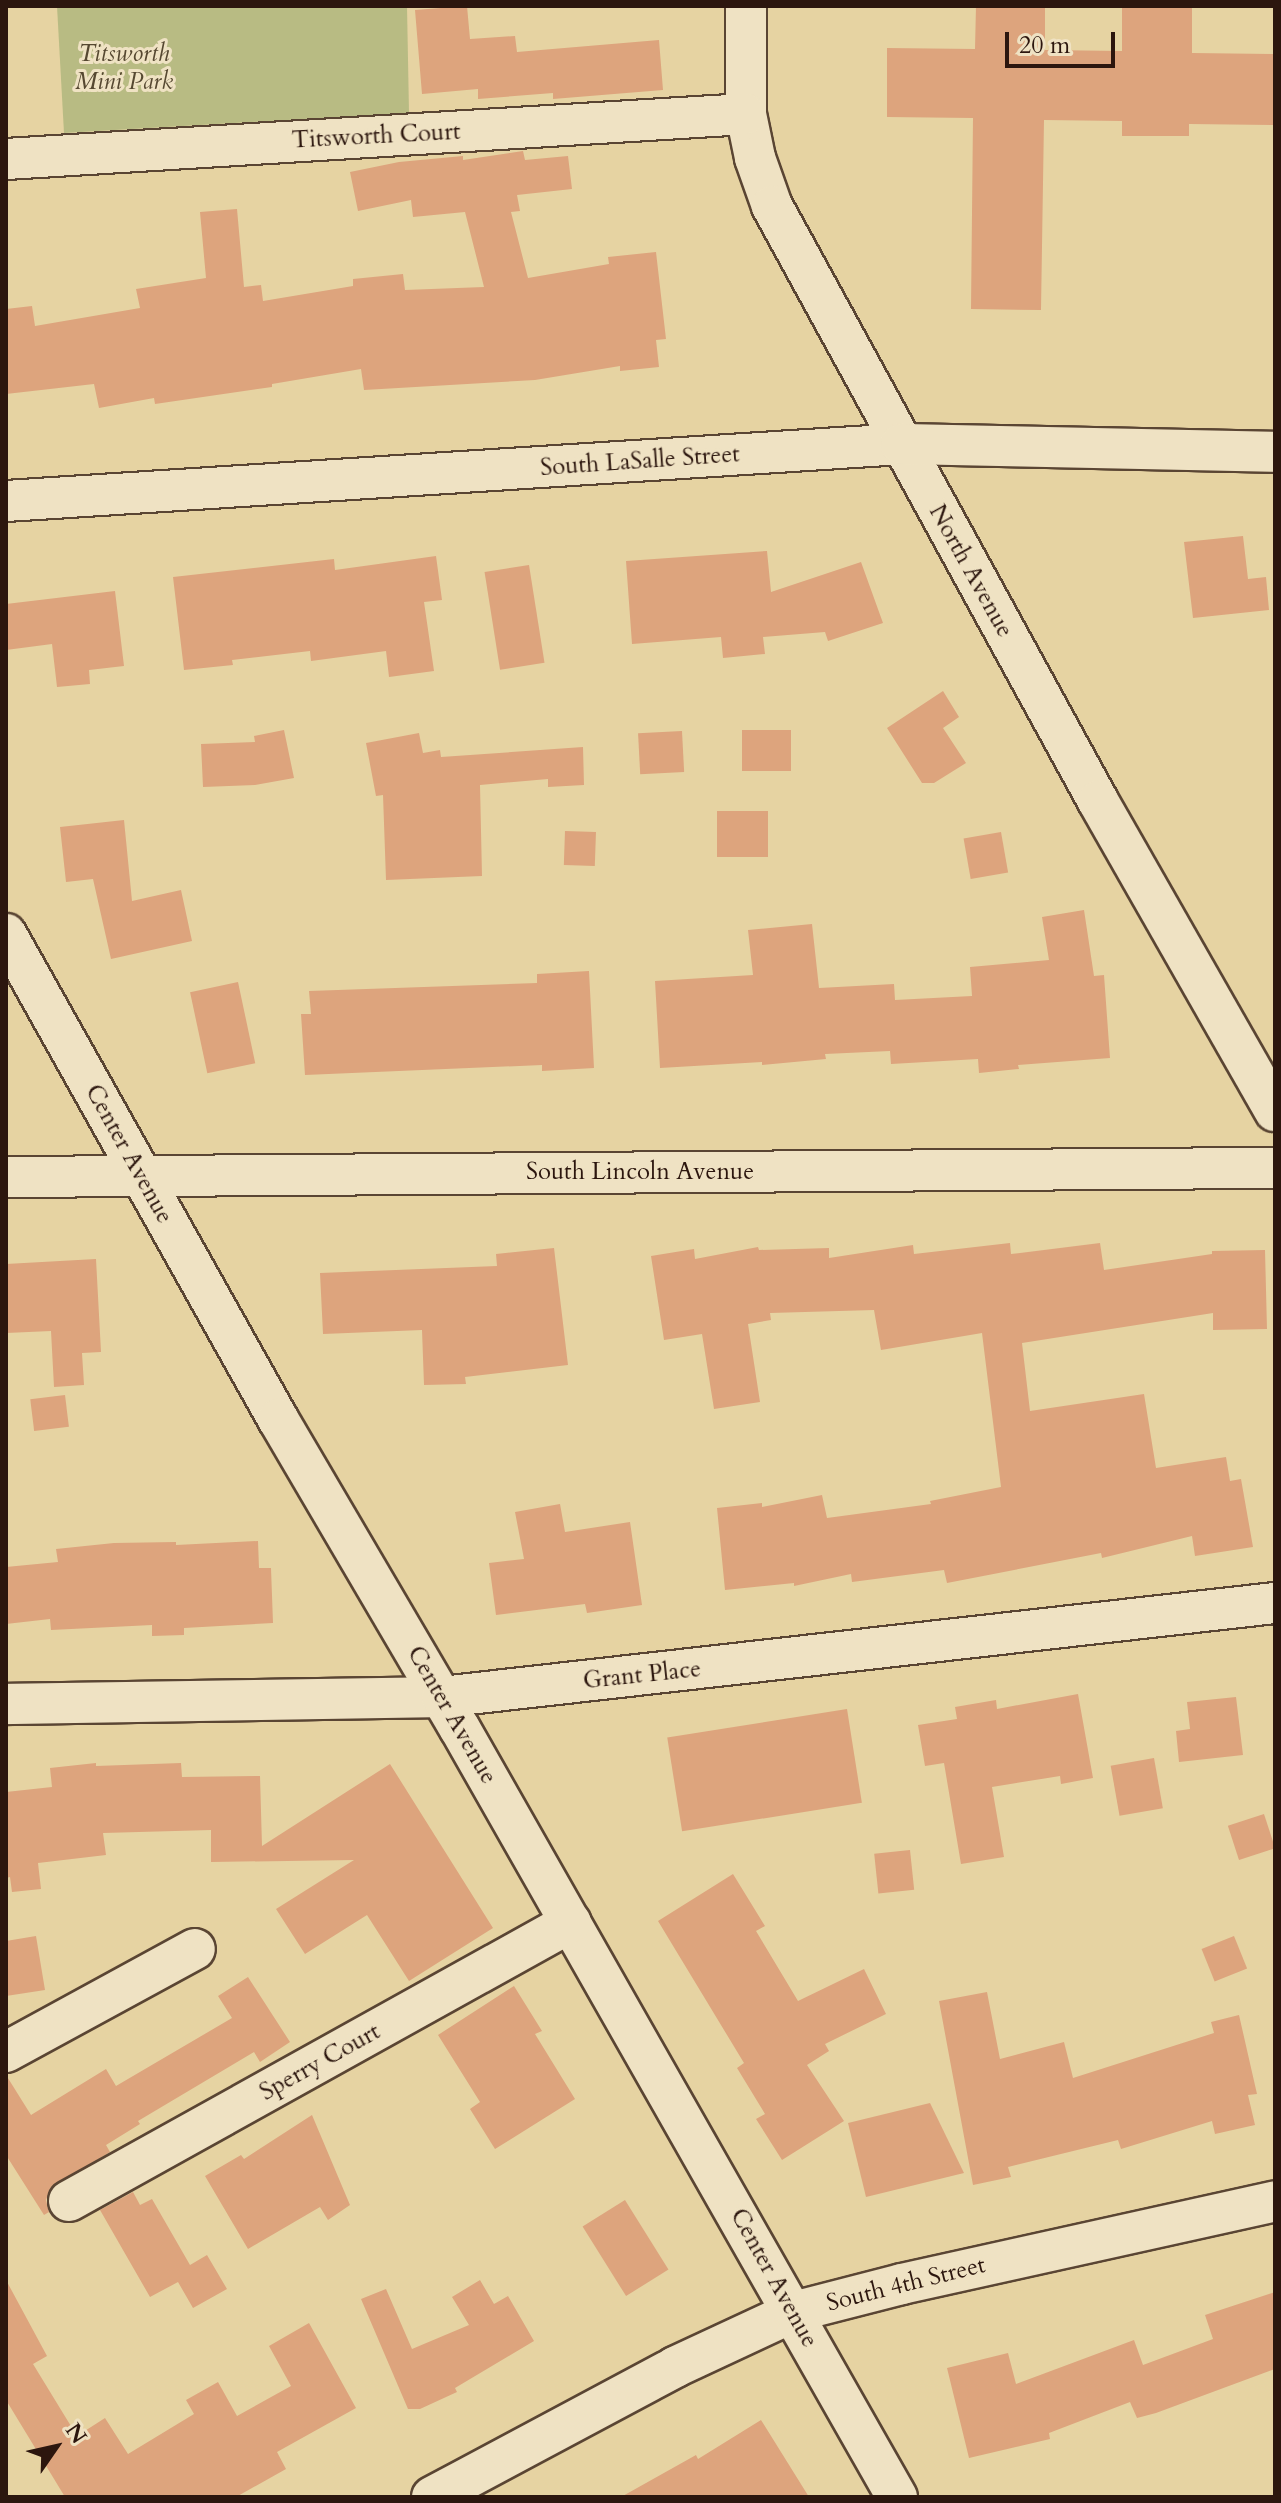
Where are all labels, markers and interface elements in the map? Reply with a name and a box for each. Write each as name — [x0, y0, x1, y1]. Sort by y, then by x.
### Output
scale bar — [1009, 16, 1119, 66]
text: 20 m — [1019, 29, 1070, 62]
park label: Titsworth Mini Park — [75, 40, 173, 96]
street label: Titsworth Court — [291, 117, 461, 155]
street label: South LaSalle Street — [539, 440, 741, 482]
street label: North Avenue — [923, 500, 1019, 642]
street label: Center Avenue — [79, 1080, 179, 1228]
street label: South Lincoln Avenue — [526, 1158, 754, 1186]
street label: Center Avenue — [401, 1641, 503, 1789]
street label: Grant Place — [582, 1654, 702, 1696]
street label: Sperry Court — [255, 2017, 385, 2107]
street label: Center Avenue — [724, 2204, 824, 2352]
street label: South 4th Street — [824, 2250, 988, 2318]
north arrow — [16, 2407, 96, 2487]
text: N — [58, 2417, 94, 2450]

